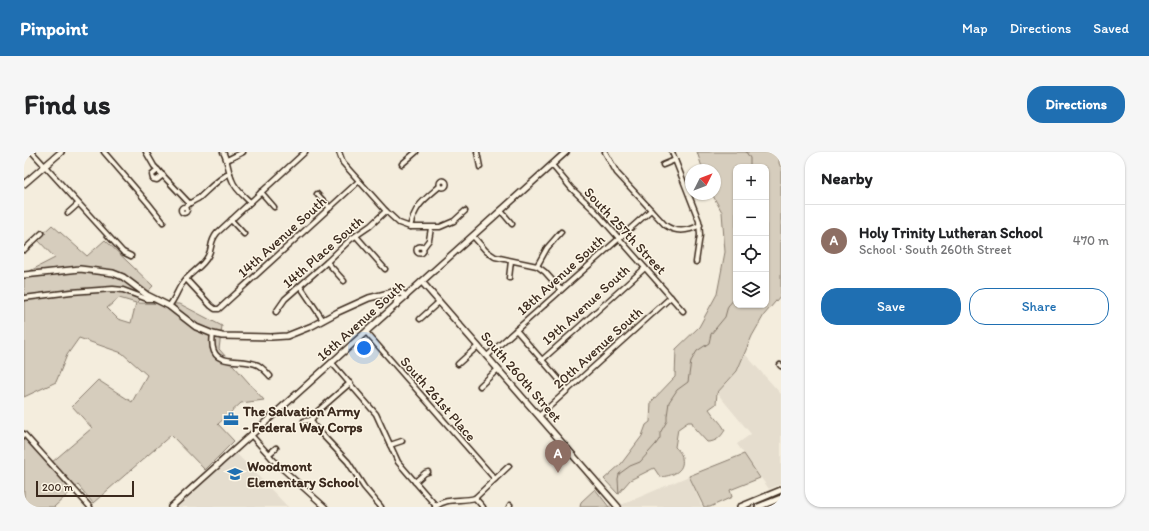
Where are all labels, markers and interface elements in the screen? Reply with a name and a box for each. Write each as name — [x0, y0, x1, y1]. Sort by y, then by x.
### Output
text: Pinpoint — [20, 17, 88, 40]
text: Map — [962, 20, 988, 37]
text: Directions — [1010, 20, 1071, 37]
text: Saved — [1093, 20, 1129, 37]
button: Directions — [1027, 86, 1125, 123]
text: Find us — [24, 87, 111, 121]
north arrow — [685, 164, 721, 200]
map controls — [733, 164, 769, 308]
button: + — [733, 164, 769, 200]
text: Nearby — [821, 168, 873, 188]
street label: South 257th Street — [580, 184, 670, 278]
street label: 14th Avenue South — [234, 193, 330, 281]
button: − — [733, 200, 769, 236]
street label: 14th Place South — [279, 212, 367, 292]
text: Holy Trinity Lutheran School — [859, 224, 1043, 242]
street label: 18th Avenue South — [514, 231, 608, 319]
text: A — [830, 233, 838, 248]
text: 470 m — [1073, 233, 1109, 248]
button: locate — [733, 236, 769, 272]
text: School · South 260th Street — [859, 242, 1012, 257]
street label: 19th Avenue South — [539, 261, 633, 349]
button: layers — [733, 272, 769, 308]
street label: 16th Avenue South — [314, 277, 408, 365]
button: Save — [821, 288, 961, 325]
button: Share — [969, 288, 1109, 325]
street label: 20th Avenue South — [550, 303, 646, 393]
street label: South 260th Street — [477, 328, 565, 426]
your location — [354, 338, 374, 358]
street label: South 261st Place — [397, 353, 480, 445]
place label: The Salvation Army - Federal Way Corps — [242, 403, 363, 436]
office icon: The Salvation Army - Federal Way Corps — [222, 410, 240, 428]
pin: A — [545, 440, 571, 473]
place label: Woodmont Elementary School — [247, 458, 360, 491]
school or university icon: Woodmont Elementary School — [226, 465, 244, 483]
scale bar — [36, 479, 134, 498]
text: 200 m — [42, 481, 73, 494]

